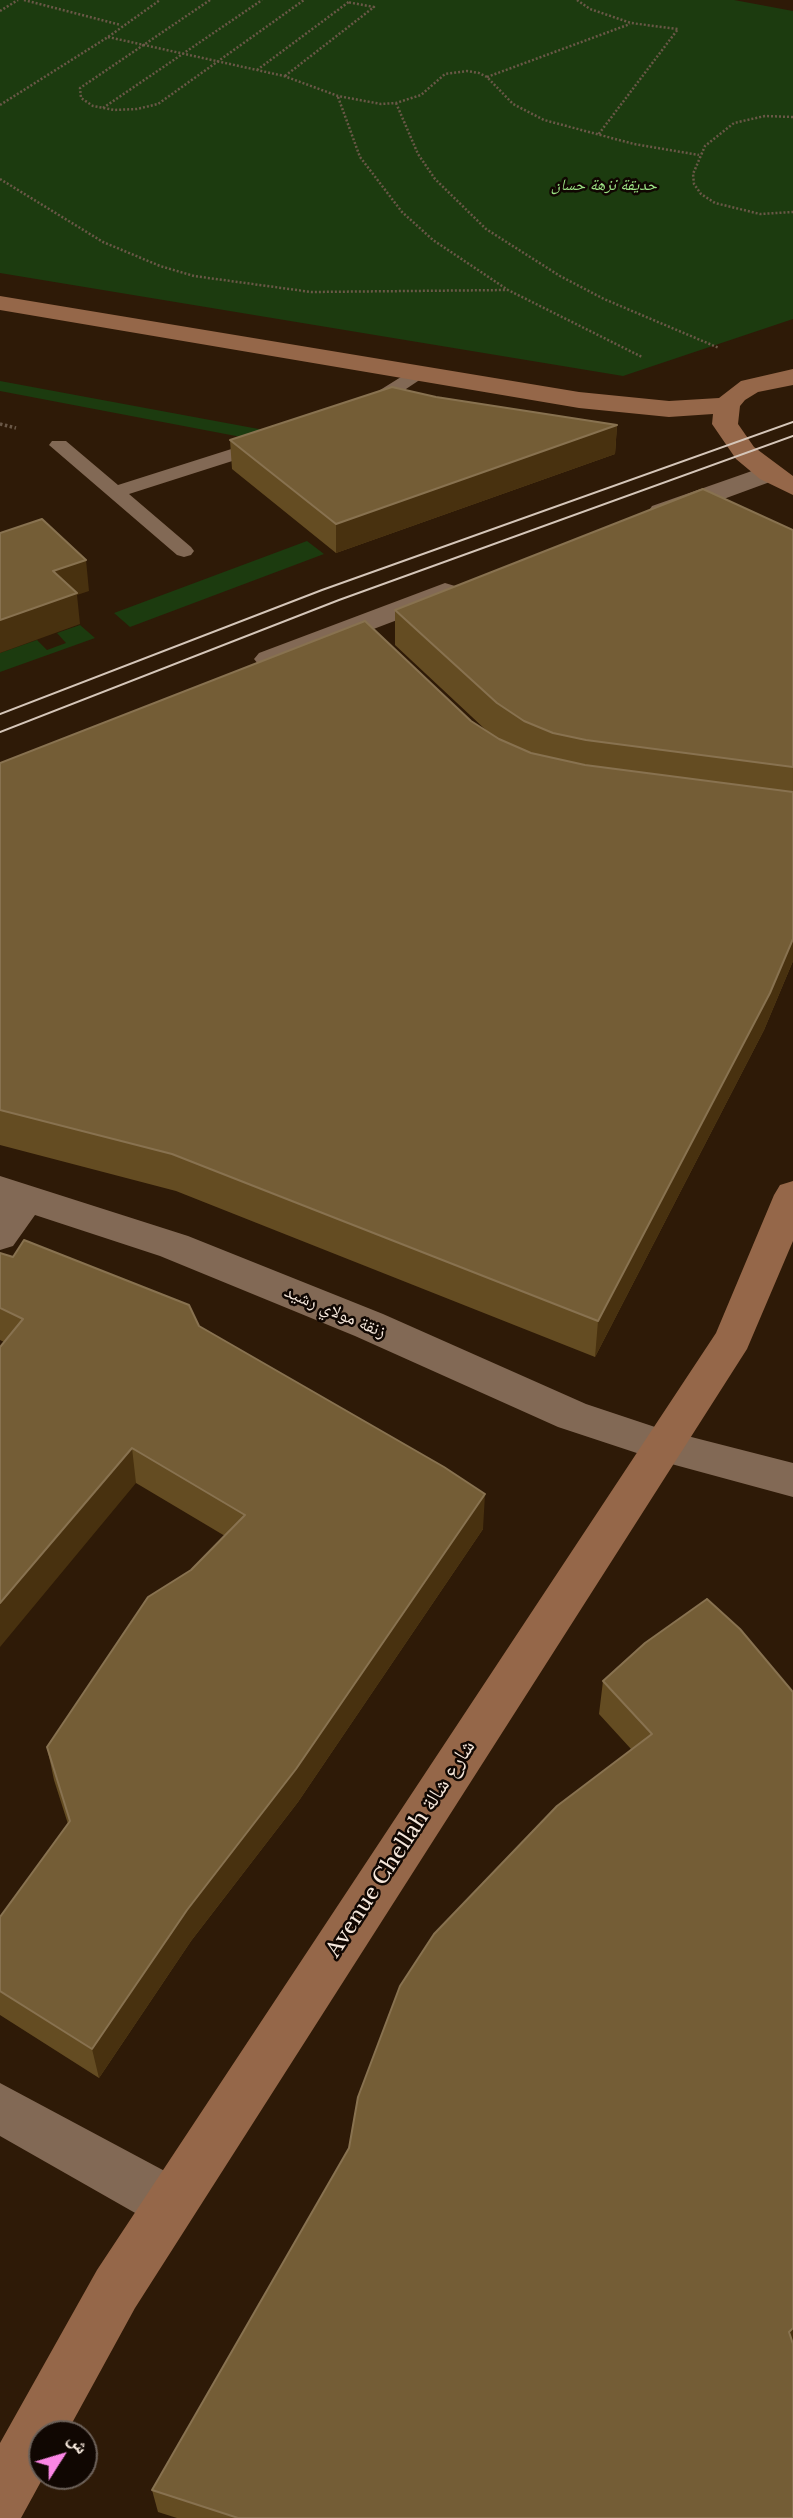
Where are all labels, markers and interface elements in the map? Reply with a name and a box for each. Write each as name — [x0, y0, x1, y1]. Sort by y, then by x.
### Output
park label: حديقة نزهة حسان — [551, 175, 657, 195]
street label: زنقة مولاي رشيد — [281, 1281, 389, 1343]
street label: Avenue Chellah شارع شالة — [321, 1736, 481, 1962]
north arrow — [28, 2420, 98, 2490]
text: ش — [63, 2428, 94, 2458]

